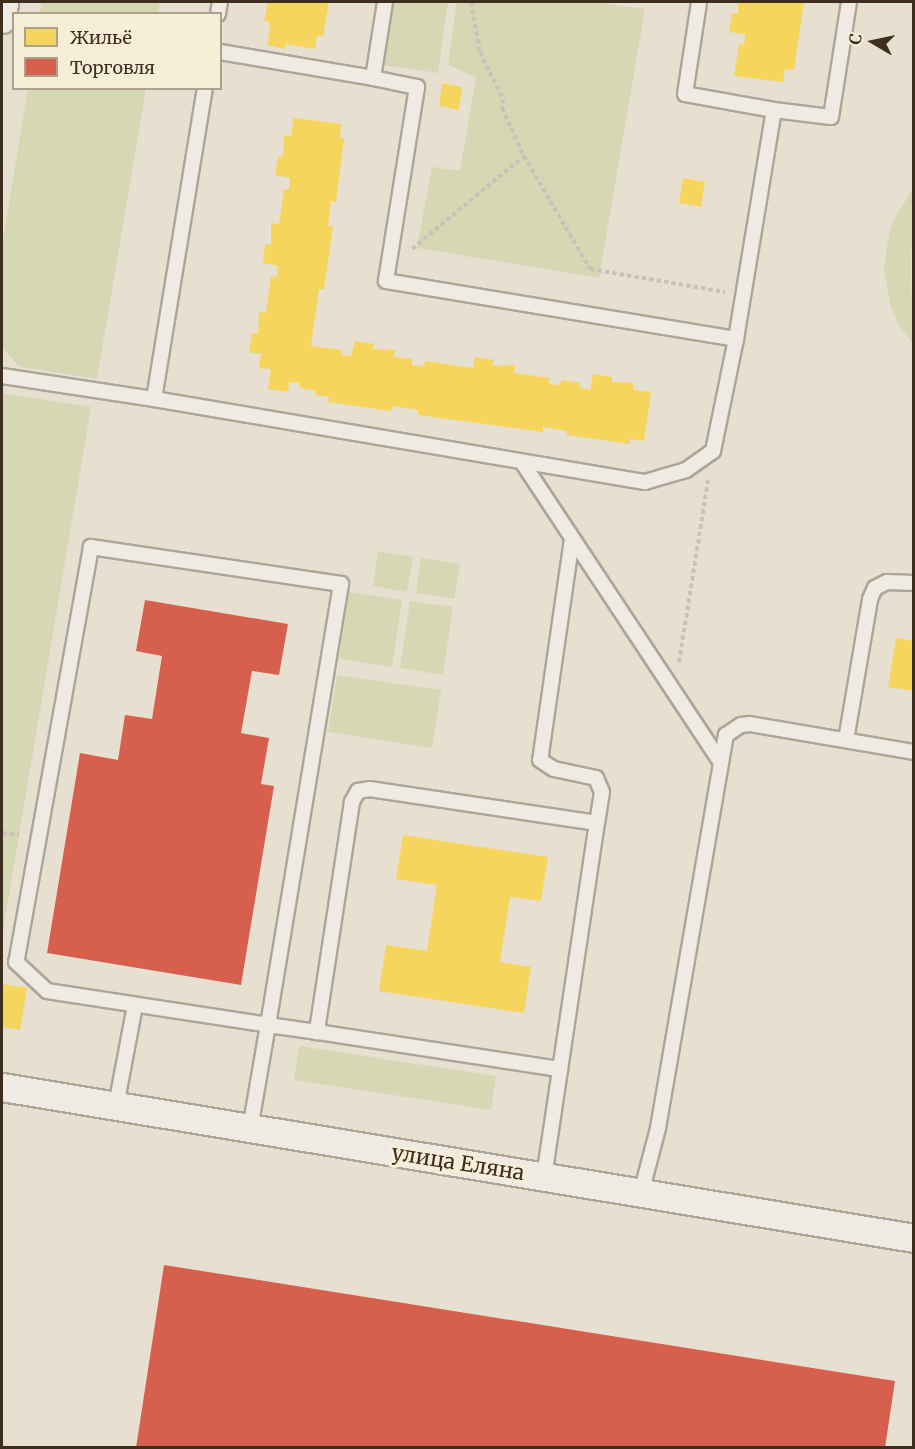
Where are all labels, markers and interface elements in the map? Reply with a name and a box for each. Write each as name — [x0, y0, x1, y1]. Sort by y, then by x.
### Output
legend — [12, 12, 222, 90]
north arrow — [843, 12, 903, 72]
text: Жильё — [70, 26, 132, 49]
text: С — [845, 32, 866, 46]
text: Торговля — [70, 56, 155, 79]
street label: улица Еляна — [390, 1140, 526, 1186]

